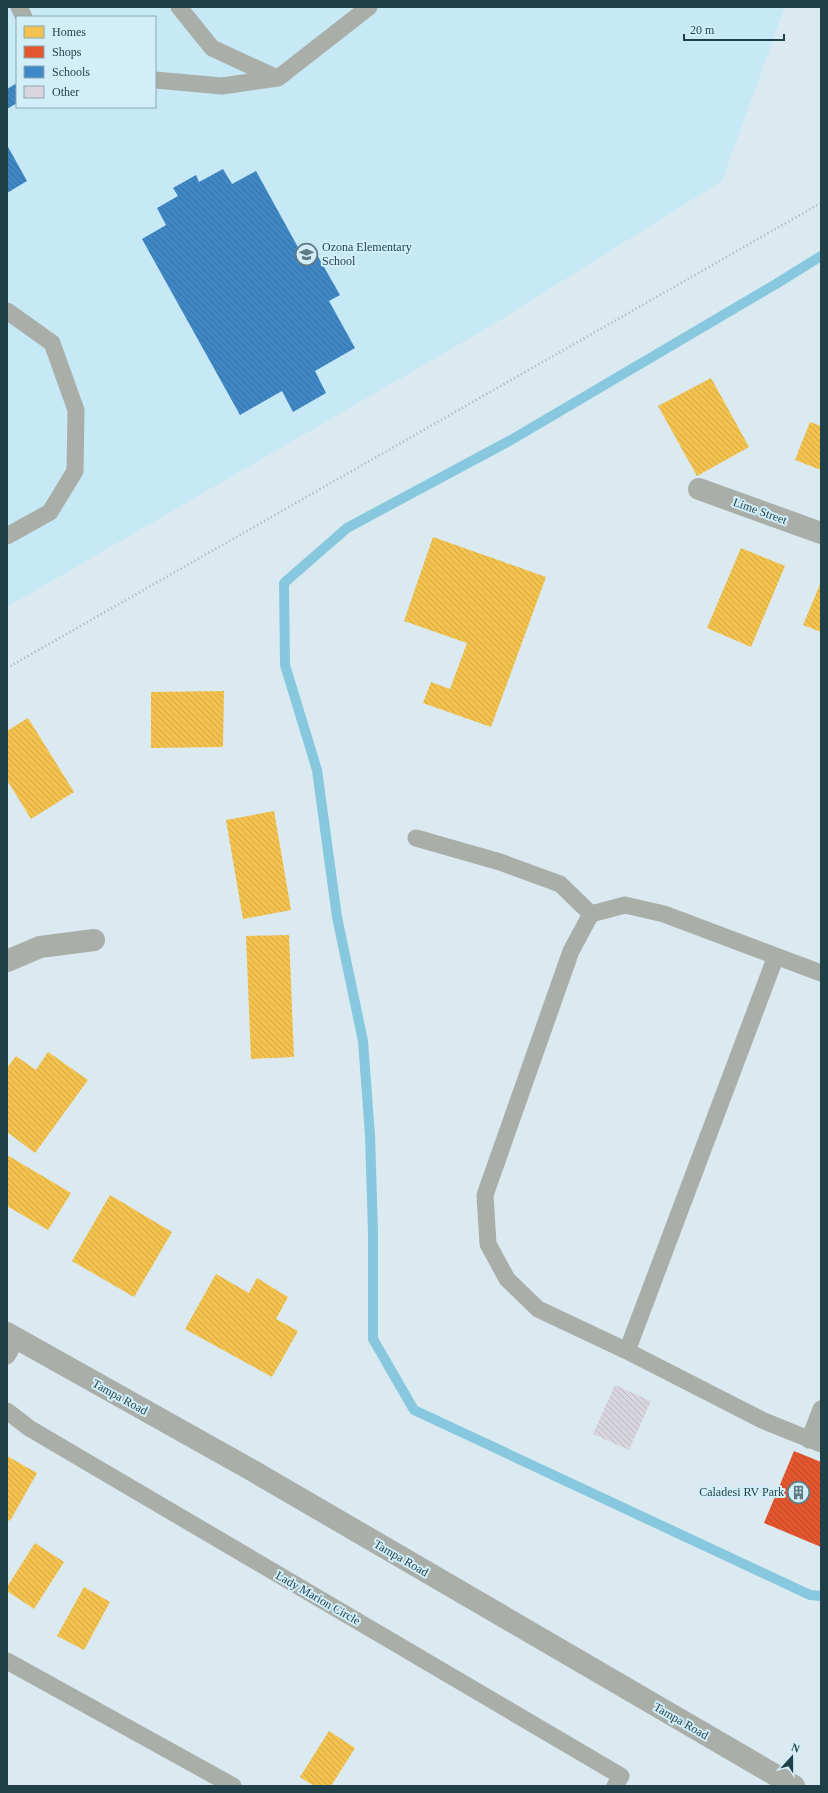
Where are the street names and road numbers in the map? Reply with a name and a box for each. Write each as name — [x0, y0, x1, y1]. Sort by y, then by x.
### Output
street label: Lime Street — [731, 495, 789, 527]
street label: Tampa Road — [90, 1376, 150, 1418]
street label: Tampa Road — [371, 1537, 431, 1579]
street label: Lady Marion Circle — [273, 1568, 363, 1628]
street label: Tampa Road — [651, 1700, 711, 1742]

